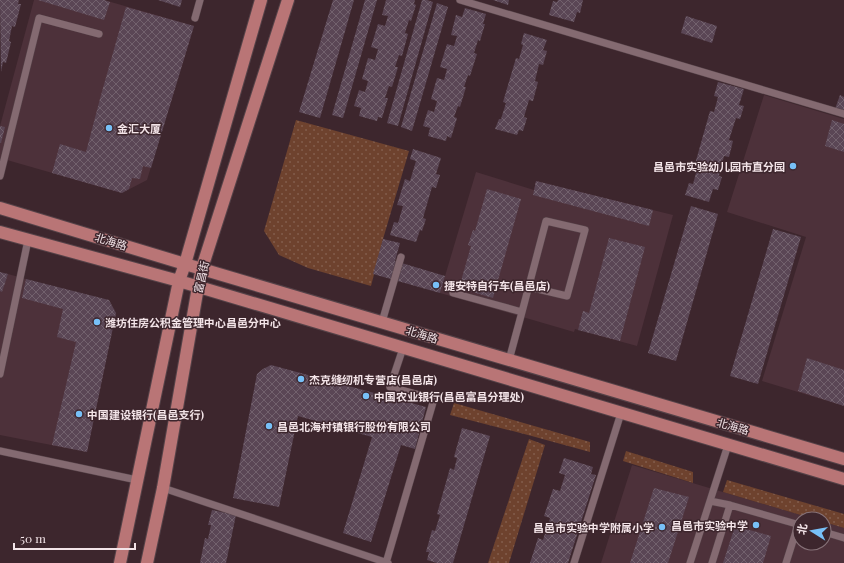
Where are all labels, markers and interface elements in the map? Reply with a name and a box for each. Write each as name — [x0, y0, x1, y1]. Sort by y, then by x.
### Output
place label: 金汇大厦 — [117, 121, 161, 136]
marker: 金汇大厦 — [104, 123, 114, 133]
place label: 昌邑市实验幼儿园市直分园 — [653, 159, 785, 174]
marker: 昌邑市实验幼儿园市直分园 — [788, 161, 798, 171]
street label: 北海路 — [93, 229, 129, 253]
street label: 富昌街 — [190, 259, 212, 295]
place label: 捷安特自行车(昌邑店) — [444, 278, 550, 293]
marker: 捷安特自行车(昌邑店) — [431, 280, 441, 290]
place label: 潍坊住房公积金管理中心昌邑分中心 — [105, 315, 281, 330]
marker: 潍坊住房公积金管理中心昌邑分中心 — [92, 317, 102, 327]
street label: 北海路 — [404, 322, 440, 346]
place label: 杰克缝纫机专营店(昌邑店) — [309, 372, 437, 387]
marker: 杰克缝纫机专营店(昌邑店) — [296, 374, 306, 384]
place label: 中国农业银行(昌邑富昌分理处) — [374, 389, 524, 404]
marker: 中国农业银行(昌邑富昌分理处) — [361, 391, 371, 401]
place label: 中国建设银行(昌邑支行) — [87, 407, 204, 422]
marker: 中国建设银行(昌邑支行) — [74, 409, 84, 419]
street label: 北海路 — [715, 414, 751, 438]
place label: 昌邑北海村镇银行股份有限公司 — [277, 419, 431, 434]
marker: 昌邑北海村镇银行股份有限公司 — [264, 421, 274, 431]
north arrow — [792, 511, 832, 551]
place label: 昌邑市实验中学 — [671, 518, 748, 533]
place label: 昌邑市实验中学附属小学 — [533, 520, 654, 535]
marker: 昌邑市实验中学 — [751, 520, 761, 530]
marker: 昌邑市实验中学附属小学 — [657, 522, 667, 532]
text: 北 — [793, 522, 810, 536]
scale bar — [14, 525, 135, 551]
text: 50 m — [20, 530, 46, 546]

